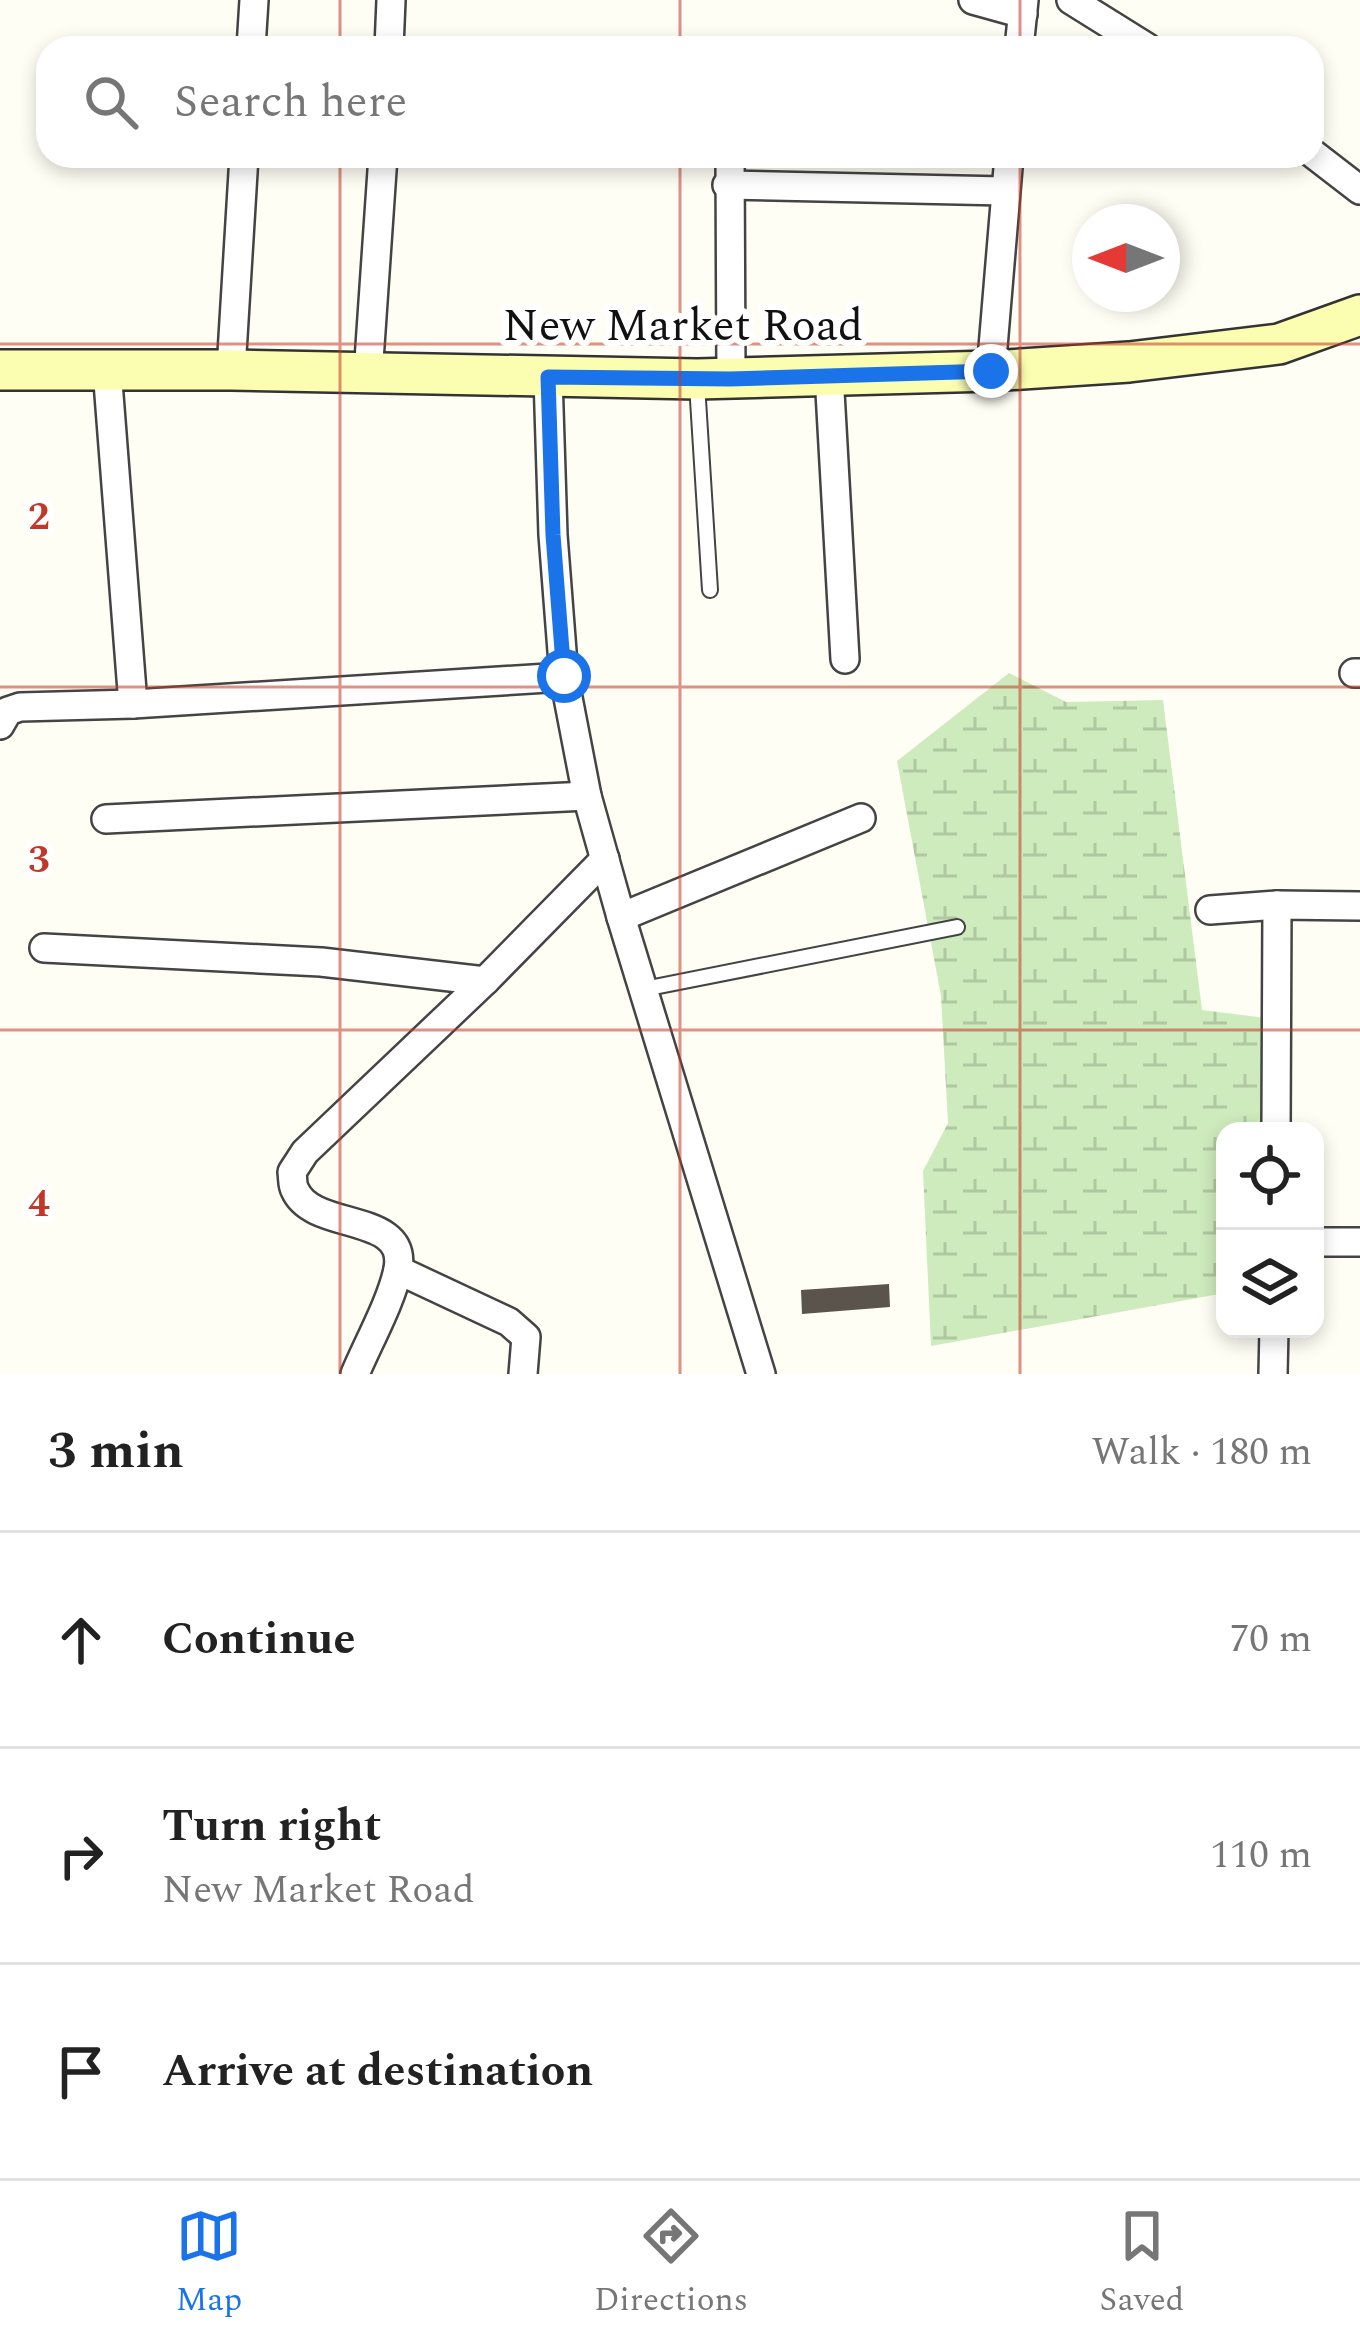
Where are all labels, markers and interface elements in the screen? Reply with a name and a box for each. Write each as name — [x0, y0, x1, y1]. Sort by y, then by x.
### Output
search box — [36, 36, 1324, 168]
text: Search here — [174, 68, 407, 137]
icon: search — [78, 69, 144, 135]
north arrow — [1072, 204, 1180, 312]
street label: New Market Road — [503, 292, 863, 361]
route end — [964, 344, 1018, 398]
text: 2 — [28, 488, 50, 547]
route start — [537, 649, 591, 703]
text: 3 — [28, 831, 50, 890]
map controls — [1216, 1122, 1324, 1338]
button: locate — [1216, 1122, 1324, 1230]
text: 4 — [28, 1175, 50, 1234]
button: layers — [1216, 1230, 1324, 1338]
text: 3 min — [48, 1413, 184, 1491]
text: Walk · 180 m — [1091, 1423, 1312, 1482]
text: Continue — [162, 1605, 355, 1674]
icon: ahead — [48, 1607, 114, 1673]
text: 70 m — [1230, 1610, 1312, 1669]
text: Turn right — [162, 1792, 381, 1861]
icon: right — [48, 1823, 114, 1889]
text: 110 m — [1210, 1826, 1312, 1885]
text: New Market Road — [162, 1861, 474, 1920]
text: Arrive at destination — [162, 2037, 593, 2106]
icon: arrive — [48, 2039, 114, 2105]
tab: Map — [176, 2203, 242, 2325]
tab: Directions — [594, 2203, 748, 2325]
tab: Saved — [1100, 2203, 1184, 2325]

